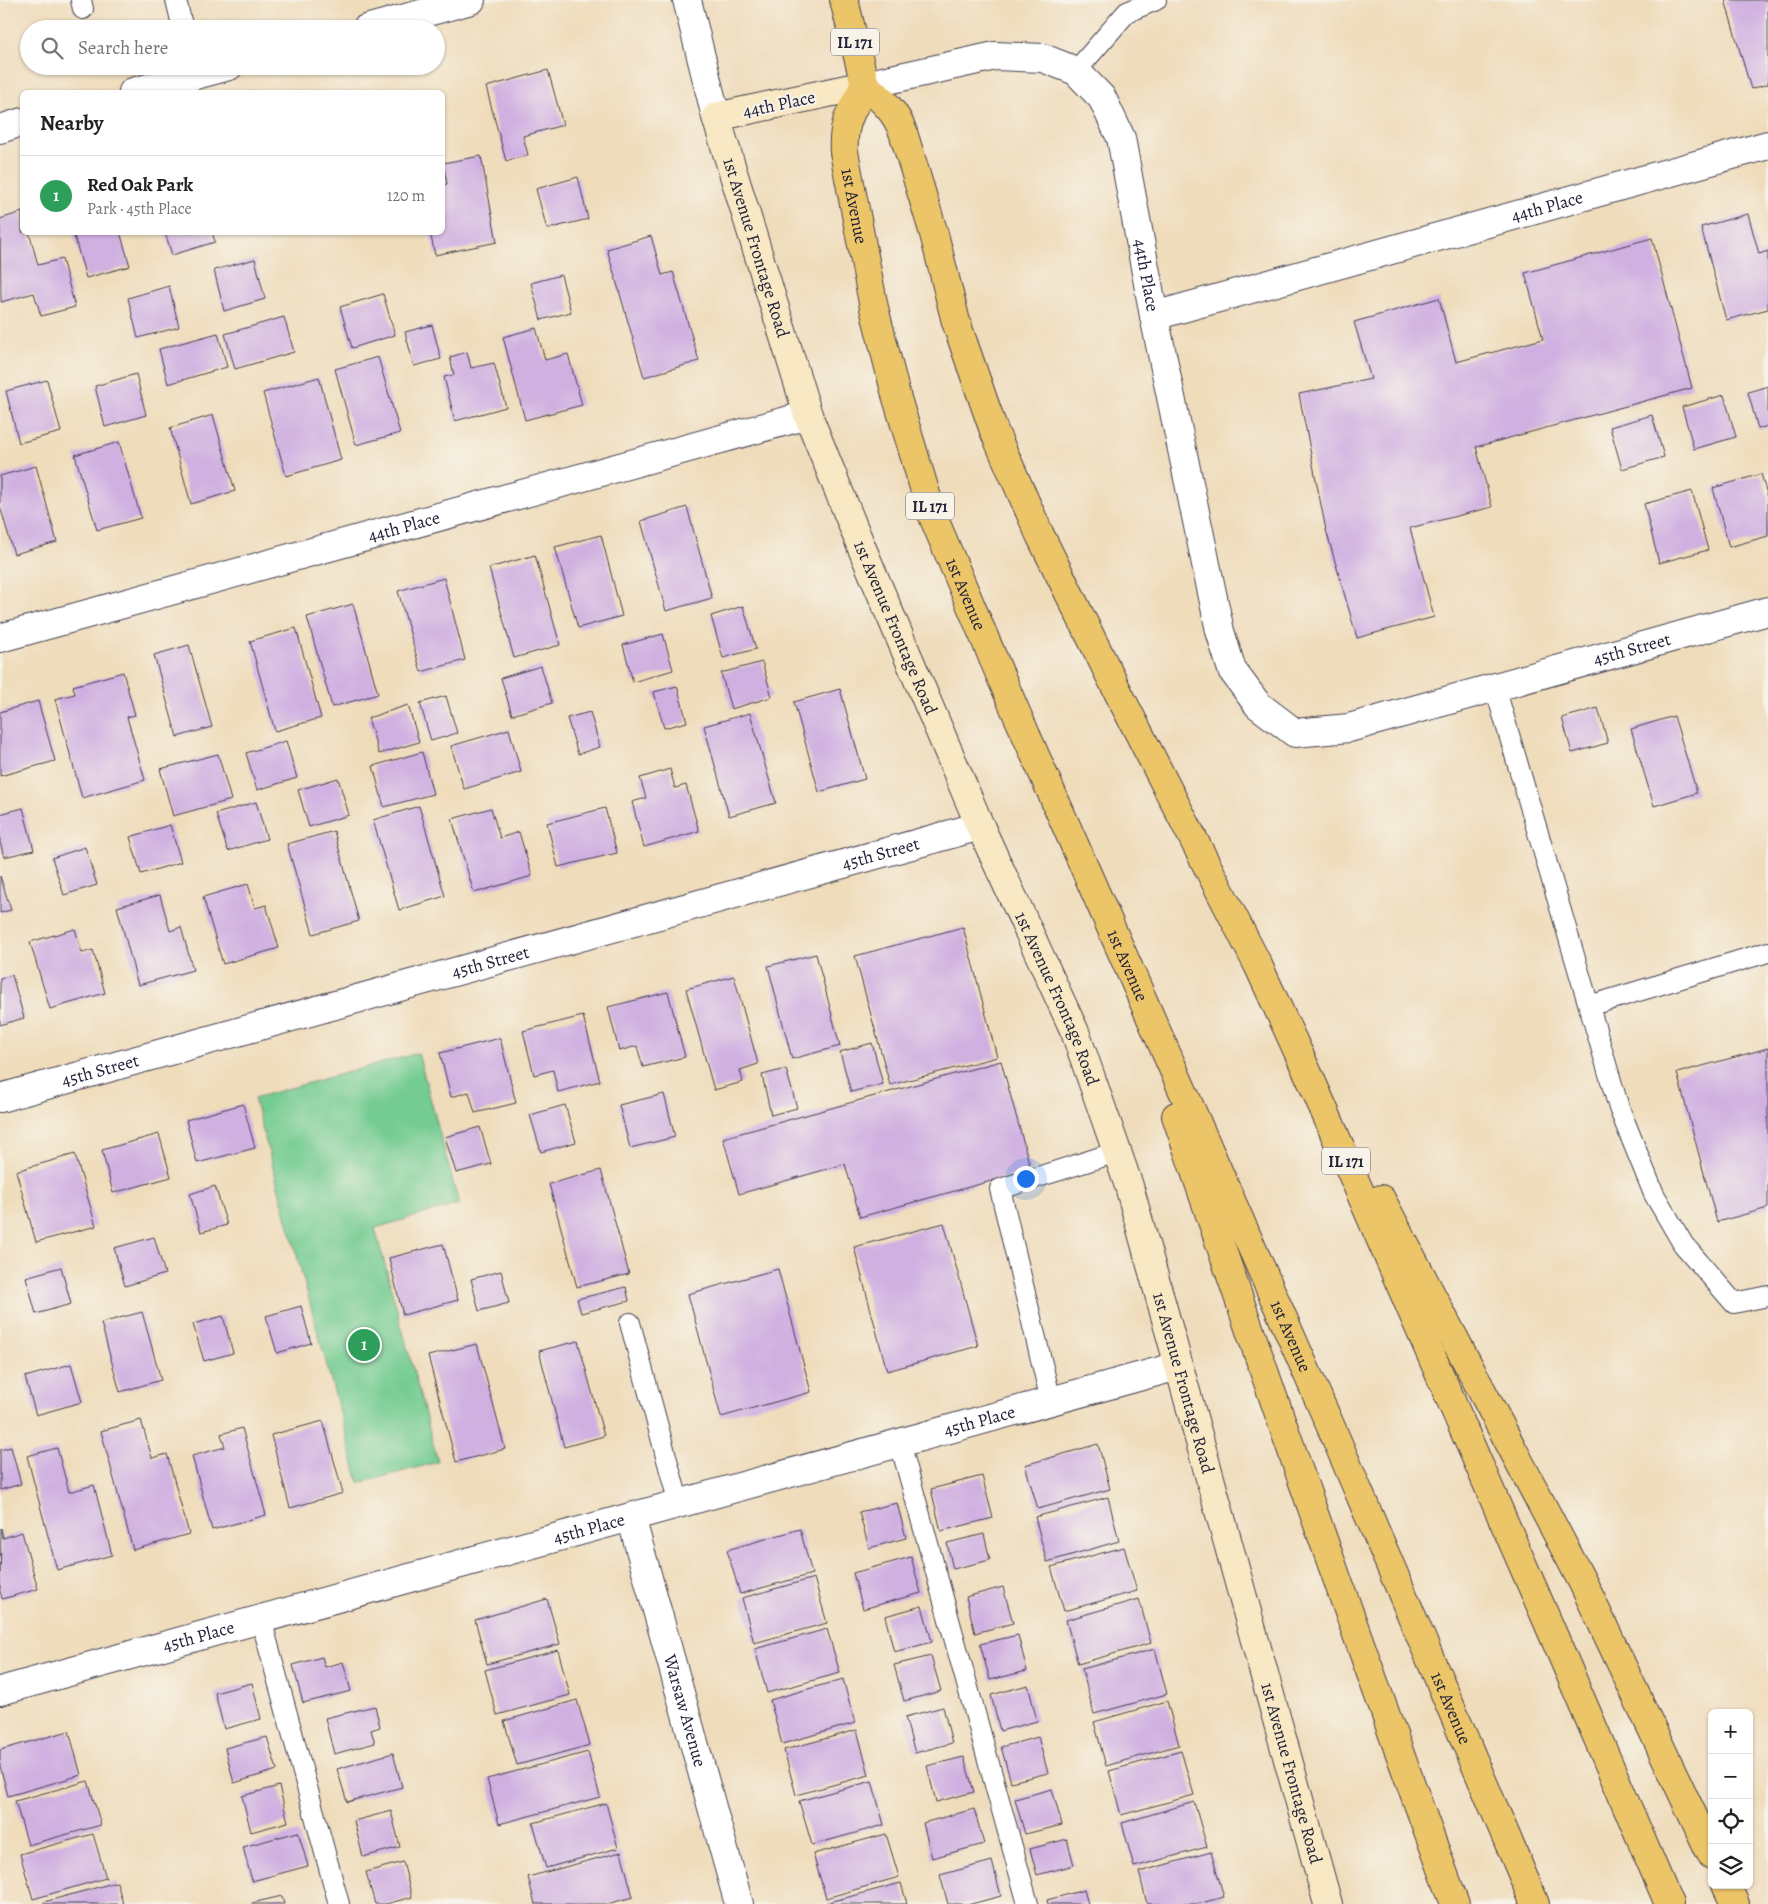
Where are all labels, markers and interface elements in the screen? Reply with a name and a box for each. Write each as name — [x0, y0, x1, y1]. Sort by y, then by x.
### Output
search box — [20, 20, 445, 75]
road number: IL 171 — [831, 28, 879, 56]
icon: search — [38, 34, 66, 62]
text: Search here — [78, 35, 168, 61]
street label: 44th Place — [741, 85, 817, 123]
text: Nearby — [40, 109, 103, 137]
street label: 1st Avenue Frontage Road — [717, 155, 795, 341]
street label: 1st Avenue — [835, 166, 873, 246]
text: Red Oak Park — [87, 172, 193, 198]
text: 1 — [53, 185, 59, 207]
text: 120 m — [387, 185, 425, 207]
street label: 44th Place — [1508, 185, 1586, 228]
text: Park · 45th Place — [87, 198, 192, 220]
street label: 44th Place — [1128, 237, 1165, 314]
road number: IL 171 — [906, 492, 954, 520]
street label: 44th Place — [365, 505, 443, 548]
street label: 1st Avenue Frontage Road — [848, 537, 943, 718]
street label: 1st Avenue — [940, 554, 992, 634]
street label: 45th Street — [1590, 627, 1673, 671]
street label: 45th Street — [839, 831, 922, 876]
street label: 1st Avenue Frontage Road — [1009, 908, 1105, 1089]
street label: 1st Avenue — [1101, 926, 1154, 1005]
street label: 45th Street — [449, 940, 532, 984]
street label: 45th Street — [59, 1048, 142, 1092]
road number: IL 171 — [1322, 1148, 1370, 1174]
your location — [1013, 1166, 1039, 1192]
street label: 1st Avenue Frontage Road — [1147, 1289, 1220, 1476]
street label: 1st Avenue — [1264, 1296, 1317, 1376]
pin: 1 — [348, 1326, 380, 1364]
street label: 45th Place — [941, 1399, 1018, 1442]
street label: 45th Place — [551, 1507, 627, 1550]
street label: 45th Place — [160, 1615, 237, 1658]
street label: Warsaw Avenue — [658, 1651, 712, 1770]
street label: 1st Avenue — [1425, 1668, 1477, 1748]
street label: 1st Avenue Frontage Road — [1255, 1680, 1328, 1867]
map controls — [1708, 1709, 1753, 1889]
button: + — [1708, 1709, 1753, 1754]
button: − — [1708, 1754, 1753, 1799]
button: locate — [1708, 1799, 1753, 1844]
button: layers — [1708, 1844, 1753, 1889]

